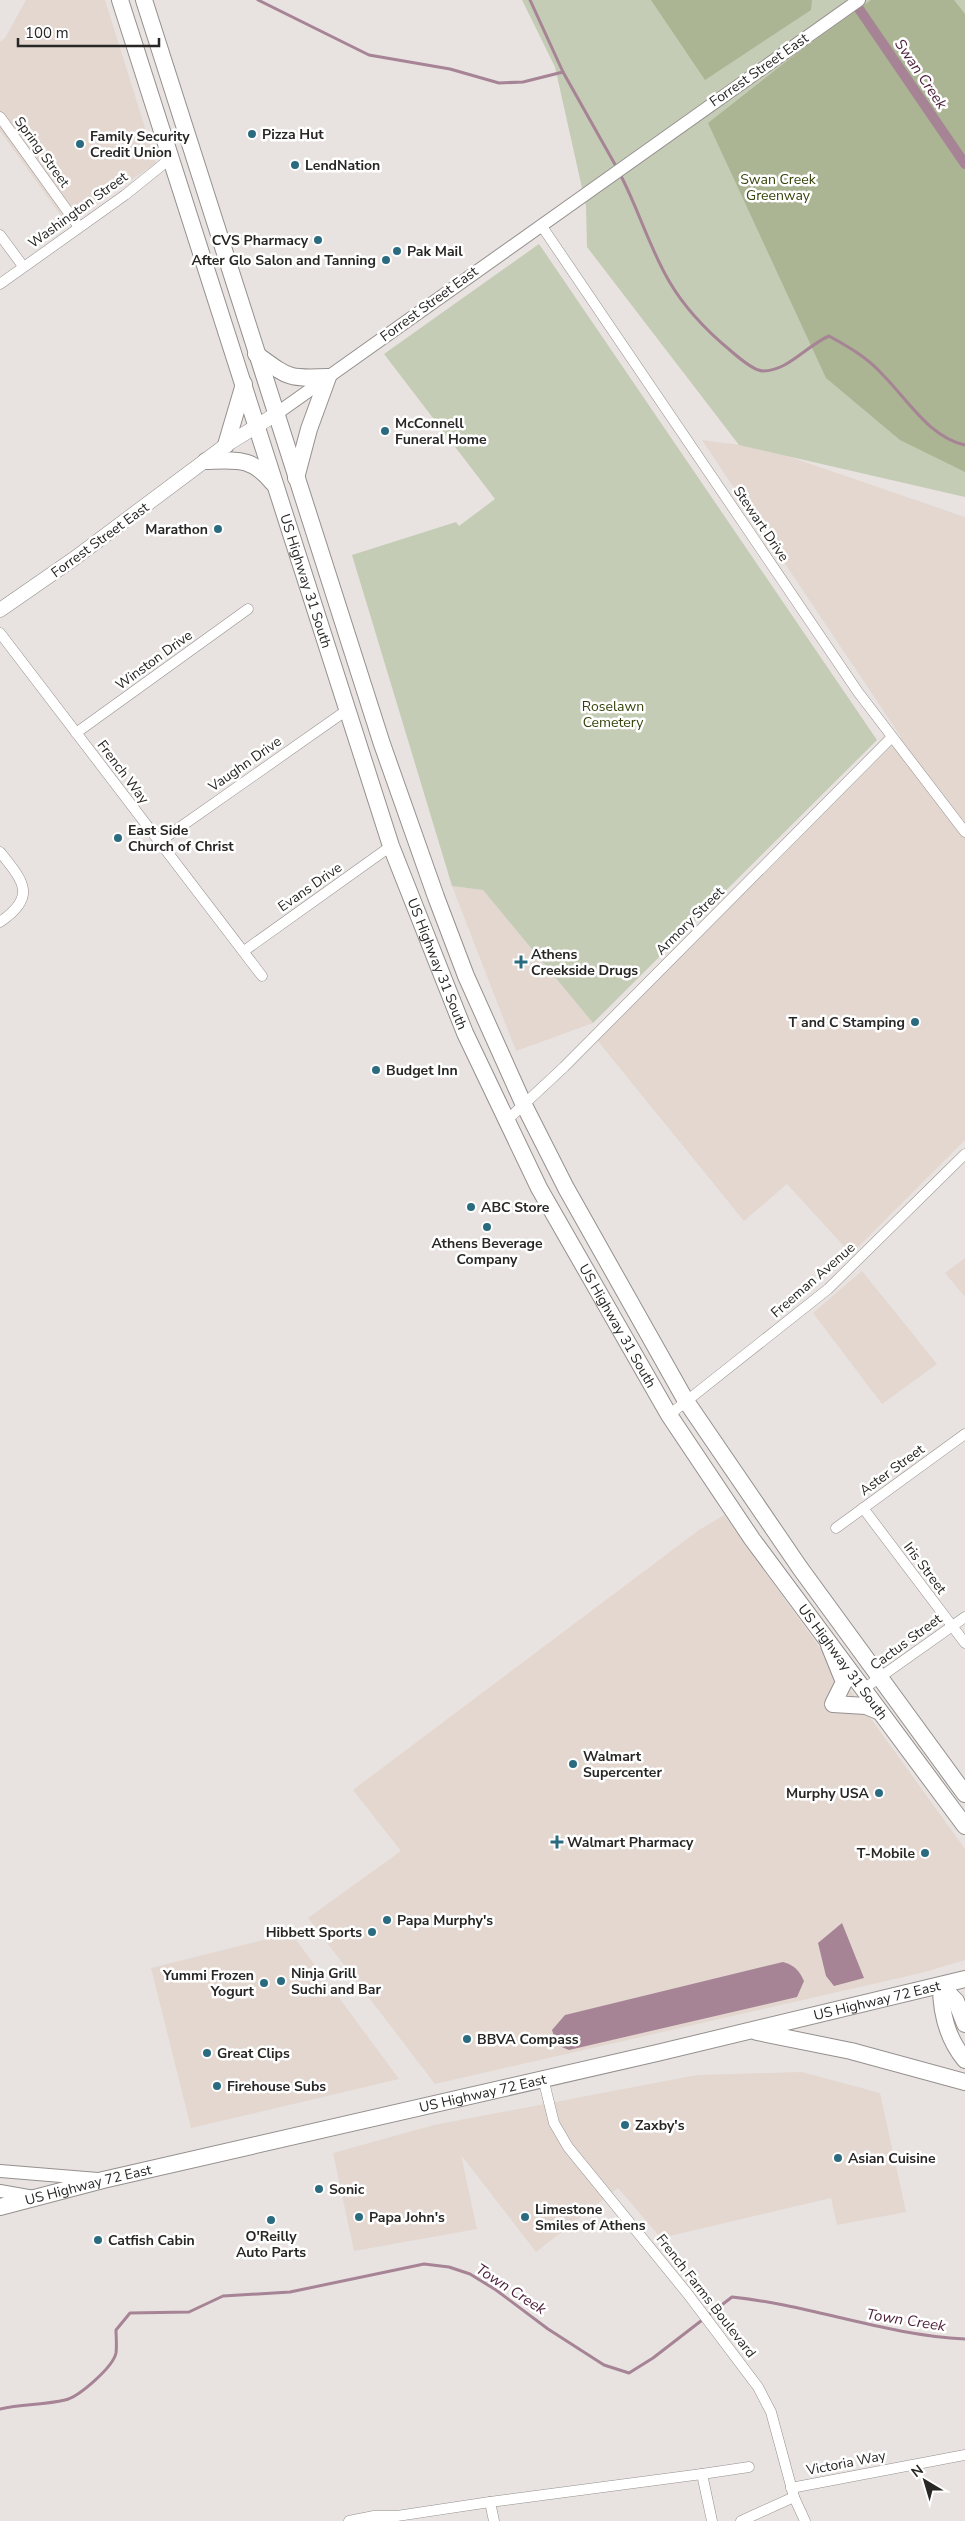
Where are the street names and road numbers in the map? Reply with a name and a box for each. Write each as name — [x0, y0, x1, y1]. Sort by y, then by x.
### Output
street label: Forrest Street East — [706, 29, 812, 111]
street label: Spring Street — [10, 113, 74, 191]
street label: Washington Street — [24, 167, 132, 253]
street label: Forrest Street East — [376, 262, 482, 346]
street label: Stewart Drive — [729, 483, 793, 565]
street label: Forrest Street East — [47, 498, 153, 582]
street label: US Highway 31 South — [276, 511, 336, 650]
street label: Winston Drive — [112, 626, 196, 694]
street label: Vaughn Drive — [204, 732, 285, 797]
street label: French Way — [93, 736, 154, 808]
street label: Evans Drive — [274, 858, 346, 916]
street label: Armory Street — [652, 883, 728, 959]
street label: US Highway 31 South — [403, 895, 472, 1032]
street label: Freeman Avenue — [767, 1238, 859, 1322]
street label: US Highway 31 South — [575, 1260, 661, 1391]
street label: Aster Street — [856, 1440, 928, 1500]
street label: Iris Street — [899, 1538, 951, 1598]
street label: US Highway 31 South — [794, 1600, 892, 1724]
street label: Cactus Street — [866, 1609, 946, 1674]
street label: US Highway 72 East — [812, 1976, 942, 2025]
street label: US Highway 72 East — [417, 2069, 548, 2117]
street label: US Highway 72 East — [23, 2160, 153, 2210]
street label: French Farms Boulevard — [652, 2230, 760, 2362]
street label: Victoria Way — [804, 2446, 888, 2480]

